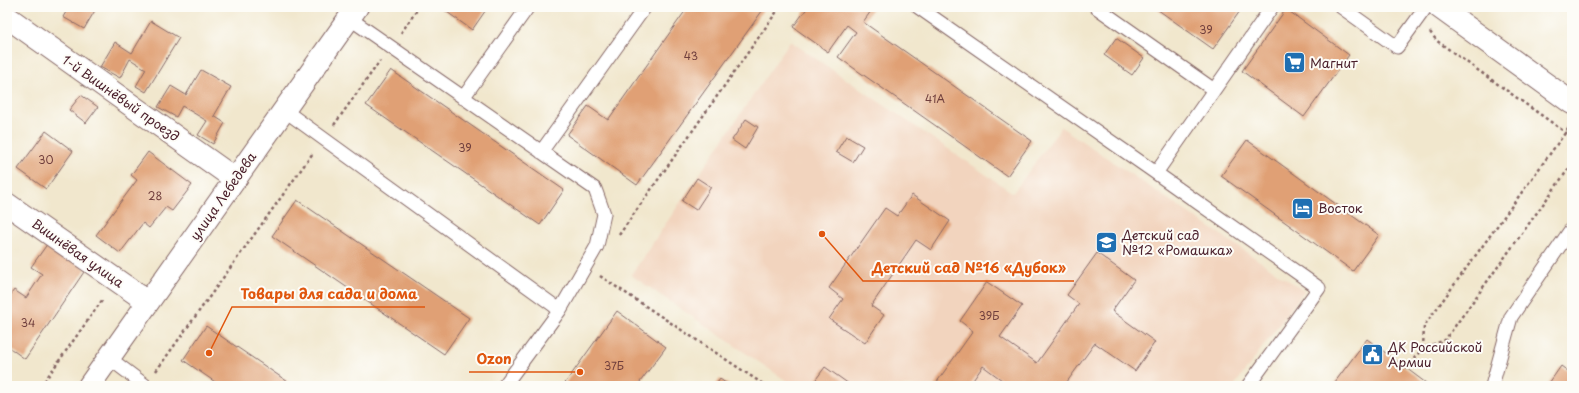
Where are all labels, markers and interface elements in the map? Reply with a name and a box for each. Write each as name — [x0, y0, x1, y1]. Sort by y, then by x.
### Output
house number: 39 — [1199, 21, 1213, 38]
house number: 43 — [684, 47, 698, 64]
street label: 1-й Вишнёвый проезд — [59, 50, 184, 145]
supermarket icon: Магнит — [1282, 50, 1308, 76]
place label: Магнит — [1310, 53, 1358, 72]
house number: 41А — [925, 90, 946, 107]
house number: 39 — [458, 139, 472, 156]
street label: улица Лебедева — [185, 147, 261, 244]
house number: 30 — [38, 151, 54, 168]
house number: 28 — [148, 187, 162, 204]
hotel icon: Восток — [1290, 195, 1316, 221]
place label: Восток — [1318, 198, 1363, 217]
street label: Вишнёвая улица — [29, 214, 129, 292]
place label: Детский сад №12 «Ромашка» — [1121, 225, 1233, 259]
school or university icon: Детский сад №12 «Ромашка» — [1093, 229, 1119, 255]
callout: Детский сад №16 «Дубок» — [863, 255, 1074, 281]
text: Детский сад №16 «Дубок» — [871, 257, 1067, 278]
callout: Товары для сада и дома — [232, 281, 425, 307]
text: Товары для сада и дома — [240, 283, 418, 304]
house number: 39Б — [979, 307, 999, 324]
house number: 34 — [21, 314, 35, 331]
place label: ДК Российской Армии — [1387, 337, 1482, 371]
public building icon: ДК Российской Армии — [1359, 341, 1385, 367]
callout: Ozon — [469, 346, 520, 372]
text: Ozon — [476, 348, 512, 369]
house number: 37Б — [604, 357, 624, 374]

